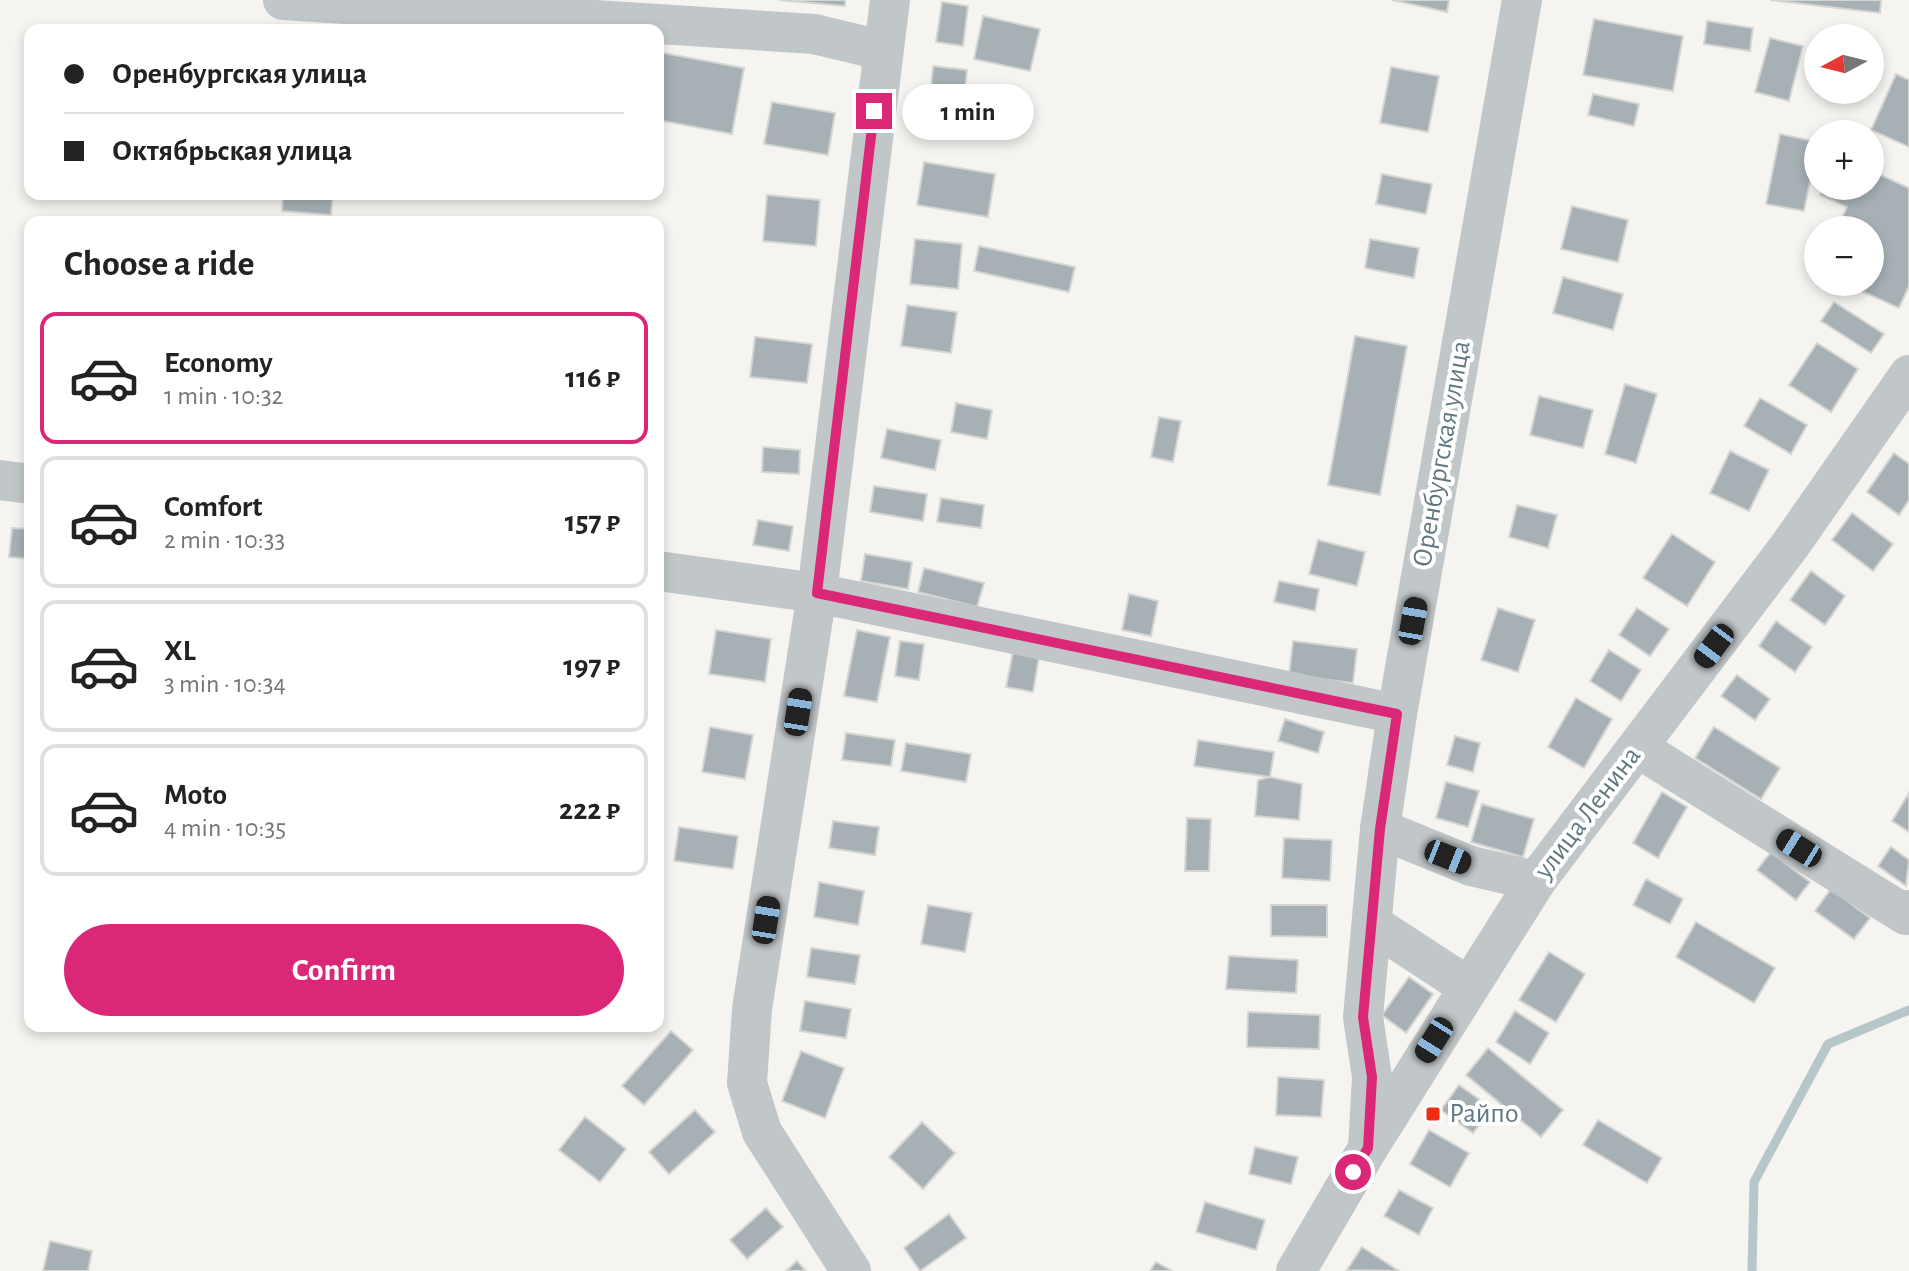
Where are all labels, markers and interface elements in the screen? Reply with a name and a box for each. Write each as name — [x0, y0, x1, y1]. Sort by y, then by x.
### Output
north arrow — [1804, 24, 1884, 104]
map controls — [1804, 24, 1884, 296]
text: Оренбургская улица — [112, 59, 367, 89]
callout: 1 min — [902, 83, 1034, 139]
route end — [856, 93, 892, 129]
text: 1 min — [941, 99, 995, 125]
button: + — [1804, 120, 1884, 200]
text: Октябрьская улица — [112, 136, 352, 166]
button: − — [1804, 216, 1884, 296]
text: Choose a ride — [64, 246, 254, 282]
street label: Оренбургская улица — [1408, 338, 1476, 569]
icon: car — [68, 342, 140, 414]
text: Economy — [164, 348, 273, 378]
text: 116 ₽ — [565, 363, 620, 393]
text: 1 min · 10:32 — [164, 383, 283, 409]
icon: car — [68, 486, 140, 558]
text: Comfort — [164, 492, 263, 522]
text: 157 ₽ — [565, 507, 620, 537]
text: 2 min · 10:33 — [164, 527, 285, 553]
car — [1397, 595, 1429, 647]
car — [1690, 620, 1738, 672]
icon: car — [68, 630, 140, 702]
text: XL — [164, 636, 196, 666]
text: 197 ₽ — [563, 651, 620, 681]
text: 3 min · 10:34 — [164, 671, 286, 697]
car — [782, 686, 814, 738]
street label: улица Ленина — [1529, 742, 1647, 885]
icon: car — [68, 774, 140, 846]
text: Moto — [164, 780, 227, 810]
text: 222 ₽ — [559, 795, 620, 825]
text: 4 min · 10:35 — [164, 815, 286, 841]
car — [1772, 825, 1826, 871]
car — [1421, 837, 1475, 877]
car — [750, 894, 782, 946]
button: Confirm — [64, 924, 624, 1016]
car — [1411, 1013, 1457, 1067]
place label: Райпо — [1449, 1100, 1518, 1128]
marker: Райпо — [1424, 1105, 1442, 1123]
route start — [1335, 1154, 1371, 1190]

